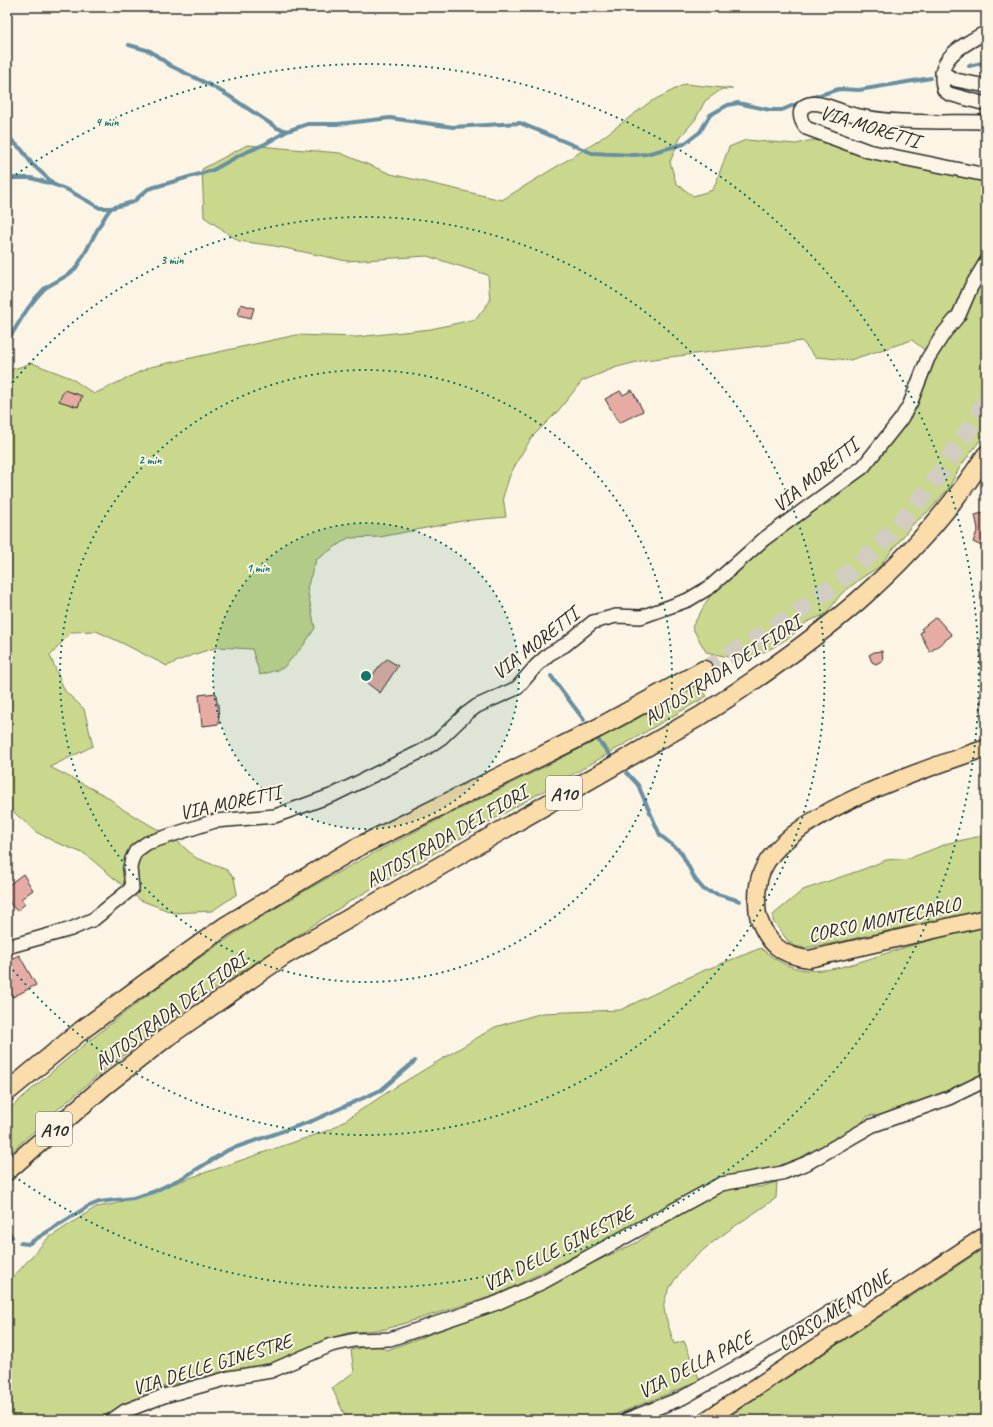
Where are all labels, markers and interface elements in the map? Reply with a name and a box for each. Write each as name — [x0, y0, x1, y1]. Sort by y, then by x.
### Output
street label: VIA MORETTI — [817, 99, 927, 155]
text: 4 min — [96, 114, 119, 130]
text: 3 min — [161, 252, 184, 268]
street label: VIA MORETTI — [767, 431, 866, 517]
text: 2 min — [139, 452, 162, 468]
text: 1 min — [247, 560, 270, 576]
street label: VIA MORETTI — [487, 599, 587, 685]
street label: AUTOSTRADA DEI FIORI — [639, 607, 810, 731]
centre of rings — [359, 669, 373, 683]
road number: A10 — [546, 776, 582, 810]
street label: AUTOSTRADA DEI FIORI — [361, 777, 536, 893]
street label: VIA MORETTI — [177, 779, 287, 825]
street label: CORSO MONTECARLO — [806, 891, 964, 948]
street label: AUTOSTRADA DEI FIORI — [89, 945, 256, 1075]
road number: A10 — [36, 1112, 72, 1146]
street label: VIA DELLE GINESTRE — [479, 1199, 640, 1297]
street label: CORSO MENTONE — [773, 1263, 898, 1356]
street label: VIA DELLA PACE — [634, 1324, 759, 1404]
street label: VIA DELLE GINESTRE — [129, 1328, 297, 1401]

